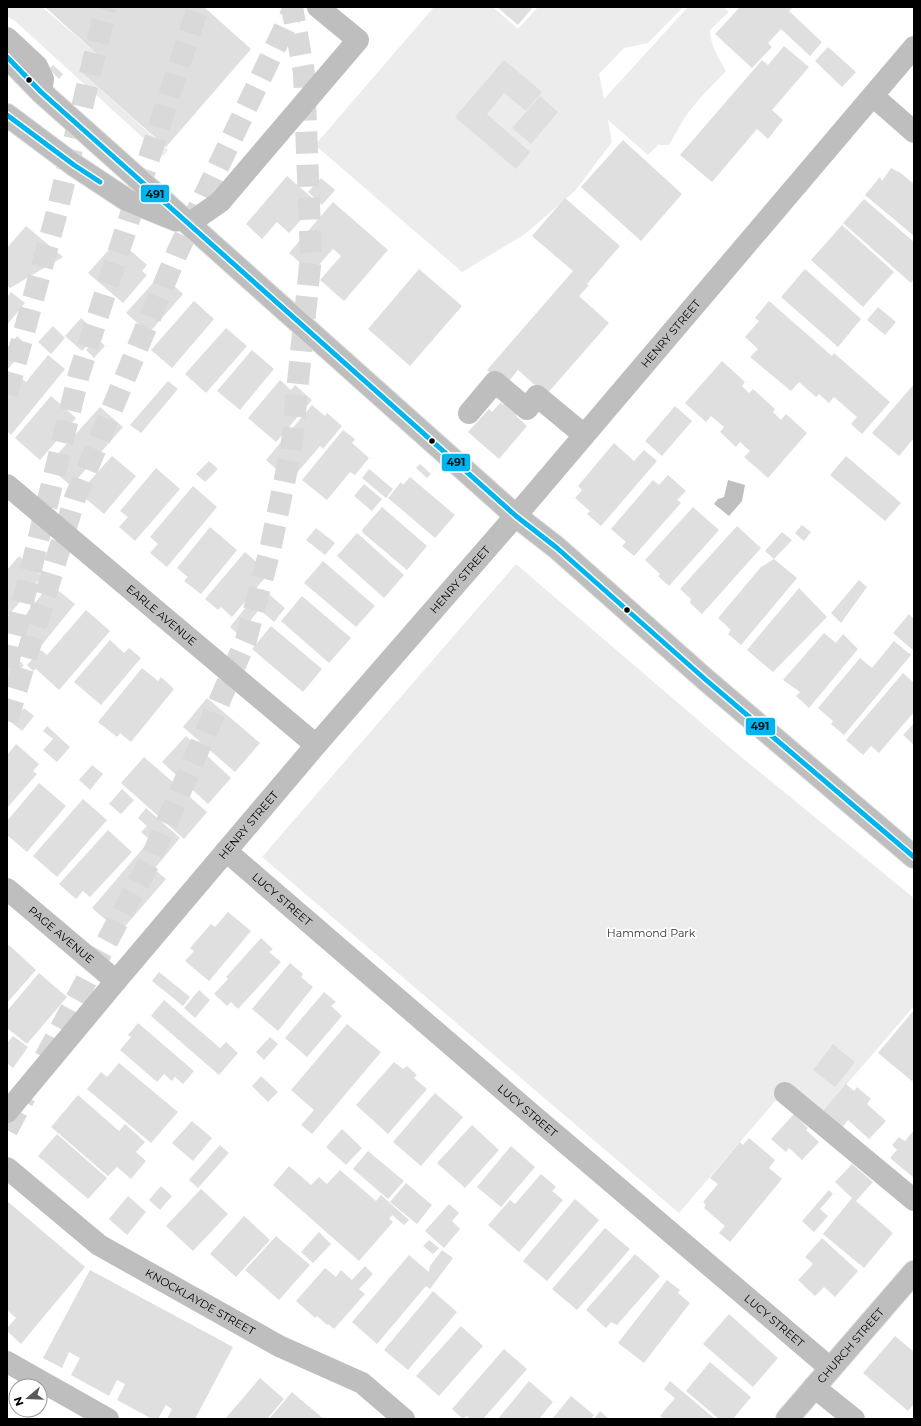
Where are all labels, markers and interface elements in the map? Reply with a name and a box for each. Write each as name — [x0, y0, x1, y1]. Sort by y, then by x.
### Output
unlabelled marker — [24, 75, 34, 85]
line badge: 491 — [140, 184, 170, 203]
text: 491 — [146, 187, 164, 201]
street label: HENRY STREET — [638, 296, 704, 370]
unlabelled marker — [427, 436, 437, 446]
line badge: 491 — [441, 453, 471, 472]
text: 491 — [447, 455, 465, 469]
street label: HENRY STREET — [427, 542, 494, 616]
street label: EARLE AVENUE — [124, 582, 199, 649]
unlabelled marker — [622, 605, 632, 615]
line badge: 491 — [745, 717, 776, 736]
text: 491 — [751, 719, 769, 733]
street label: HENRY STREET — [215, 787, 282, 862]
street label: LUCY STREET — [249, 870, 315, 929]
street label: PAGE AVENUE — [26, 903, 97, 966]
park label: Hammond Park — [607, 926, 696, 940]
street label: LUCY STREET — [495, 1081, 561, 1141]
street label: KNOCKLAYDE STREET — [143, 1265, 258, 1338]
street label: LUCY STREET — [741, 1291, 808, 1351]
street label: CHURCH STREET — [814, 1305, 887, 1386]
north arrow — [8, 1378, 48, 1418]
text: N — [10, 1395, 27, 1408]

